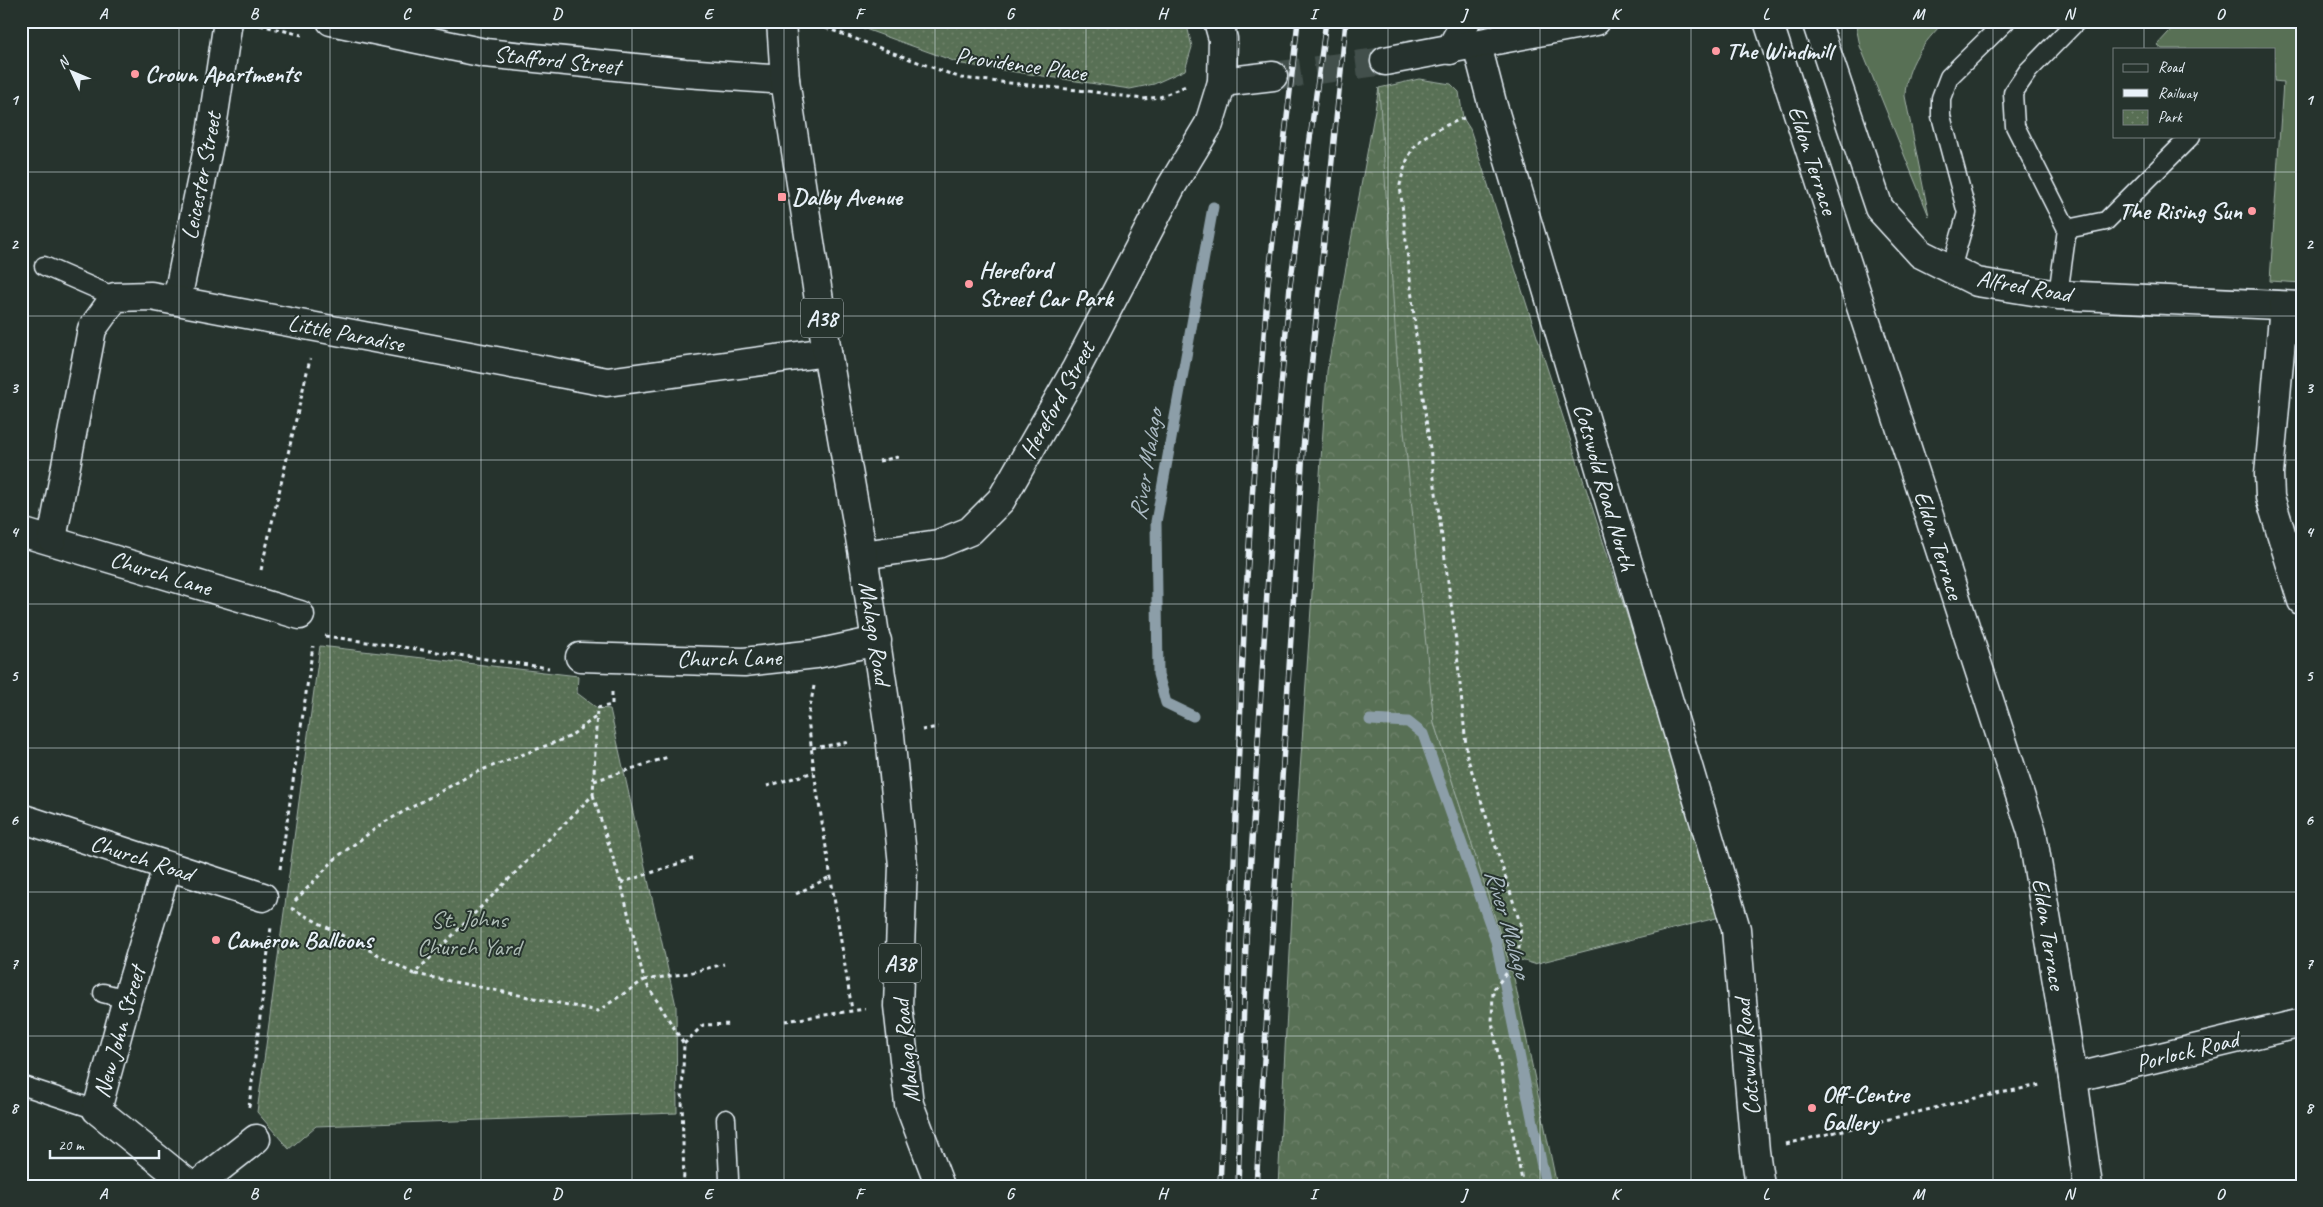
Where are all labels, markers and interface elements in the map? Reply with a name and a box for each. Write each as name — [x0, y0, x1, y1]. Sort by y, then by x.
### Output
text: A — [99, 4, 109, 24]
text: B — [250, 4, 260, 24]
text: C — [402, 4, 412, 24]
text: D — [552, 4, 563, 24]
text: E — [704, 4, 715, 24]
text: F — [855, 4, 866, 24]
text: G — [1006, 4, 1016, 24]
text: H — [1157, 4, 1169, 24]
text: I — [1310, 4, 1320, 24]
text: J — [1460, 4, 1469, 24]
text: K — [1611, 4, 1623, 24]
text: L — [1763, 4, 1771, 24]
text: M — [1912, 4, 1926, 24]
text: N — [2064, 4, 2077, 24]
text: O — [2216, 4, 2226, 24]
place label: The Windmill — [1726, 36, 1837, 66]
street label: Stafford Street — [492, 38, 625, 82]
street label: Providence Place — [954, 40, 1091, 88]
marker: The Windmill — [1710, 45, 1722, 57]
north arrow — [48, 48, 98, 98]
legend — [2113, 48, 2276, 138]
text: N — [54, 53, 74, 72]
text: Road — [2158, 58, 2185, 77]
place label: Crown Apartments — [145, 59, 302, 89]
marker: Crown Apartments — [129, 68, 141, 80]
text: Railway — [2158, 84, 2199, 103]
text: 1 — [10, 90, 19, 110]
text: 1 — [2305, 90, 2314, 110]
street label: Eldon Terrace — [1781, 102, 1845, 220]
street label: Leicester Street — [174, 108, 228, 242]
text: Park — [2158, 108, 2183, 127]
place label: Dalby Avenue — [792, 182, 904, 212]
marker: Dalby Avenue — [776, 191, 788, 203]
place label: The Rising Sun — [2119, 196, 2243, 226]
marker: The Rising Sun — [2246, 205, 2258, 217]
text: 2 — [10, 234, 19, 254]
text: 2 — [2305, 234, 2314, 254]
place label: Hereford Street Car Park — [979, 255, 1114, 313]
street label: Alfred Road — [1975, 263, 2077, 310]
marker: Hereford Street Car Park — [963, 278, 975, 290]
road number: A38 — [801, 298, 843, 338]
street label: Little Paradise — [285, 307, 409, 359]
street label: Hereford Street — [1013, 335, 1102, 464]
text: 3 — [10, 378, 19, 398]
text: 3 — [2305, 378, 2314, 398]
street label: Cotswold Road North — [1567, 400, 1643, 575]
water label: River Malago — [1122, 404, 1171, 522]
street label: Eldon Terrace — [1907, 487, 1971, 605]
text: 4 — [10, 522, 19, 542]
text: 4 — [2305, 522, 2314, 542]
street label: Church Lane — [107, 543, 217, 603]
street label: Malago Road — [852, 579, 899, 690]
street label: Church Lane — [677, 642, 784, 674]
text: 5 — [11, 666, 20, 686]
text: 5 — [2306, 666, 2315, 686]
text: 6 — [10, 810, 19, 830]
text: 6 — [2305, 810, 2314, 830]
street label: Church Road — [87, 827, 201, 890]
water label: River Malago — [1477, 866, 1540, 985]
street label: Eldon Terrace — [2025, 876, 2073, 994]
park label: St. Johns Church Yard — [417, 904, 525, 962]
place label: Cameron Balloons — [226, 925, 375, 955]
marker: Cameron Balloons — [210, 934, 222, 946]
road number: A38 — [879, 944, 921, 982]
text: 7 — [10, 954, 19, 974]
text: 7 — [2305, 954, 2314, 974]
street label: New John Street — [86, 960, 153, 1101]
street label: Malago Road — [885, 994, 926, 1105]
street label: Cotswold Road — [1727, 994, 1767, 1117]
street label: Porlock Road — [2133, 1023, 2245, 1078]
place label: Off-Centre Gallery — [1822, 1079, 1911, 1137]
text: 8 — [10, 1098, 19, 1118]
text: 8 — [2305, 1098, 2314, 1118]
marker: Off-Centre Gallery — [1806, 1102, 1818, 1114]
scale bar — [50, 1127, 159, 1159]
text: 20 m — [58, 1136, 85, 1155]
text: A — [99, 1184, 109, 1204]
text: B — [250, 1184, 260, 1204]
text: C — [402, 1184, 412, 1204]
text: D — [552, 1184, 563, 1204]
text: E — [704, 1184, 715, 1204]
text: F — [855, 1184, 866, 1204]
text: G — [1006, 1184, 1016, 1204]
text: H — [1157, 1184, 1169, 1204]
text: I — [1310, 1184, 1320, 1204]
text: J — [1460, 1184, 1469, 1204]
text: K — [1611, 1184, 1623, 1204]
text: L — [1763, 1184, 1771, 1204]
text: M — [1912, 1184, 1926, 1204]
text: N — [2064, 1184, 2077, 1204]
text: O — [2216, 1184, 2226, 1204]

